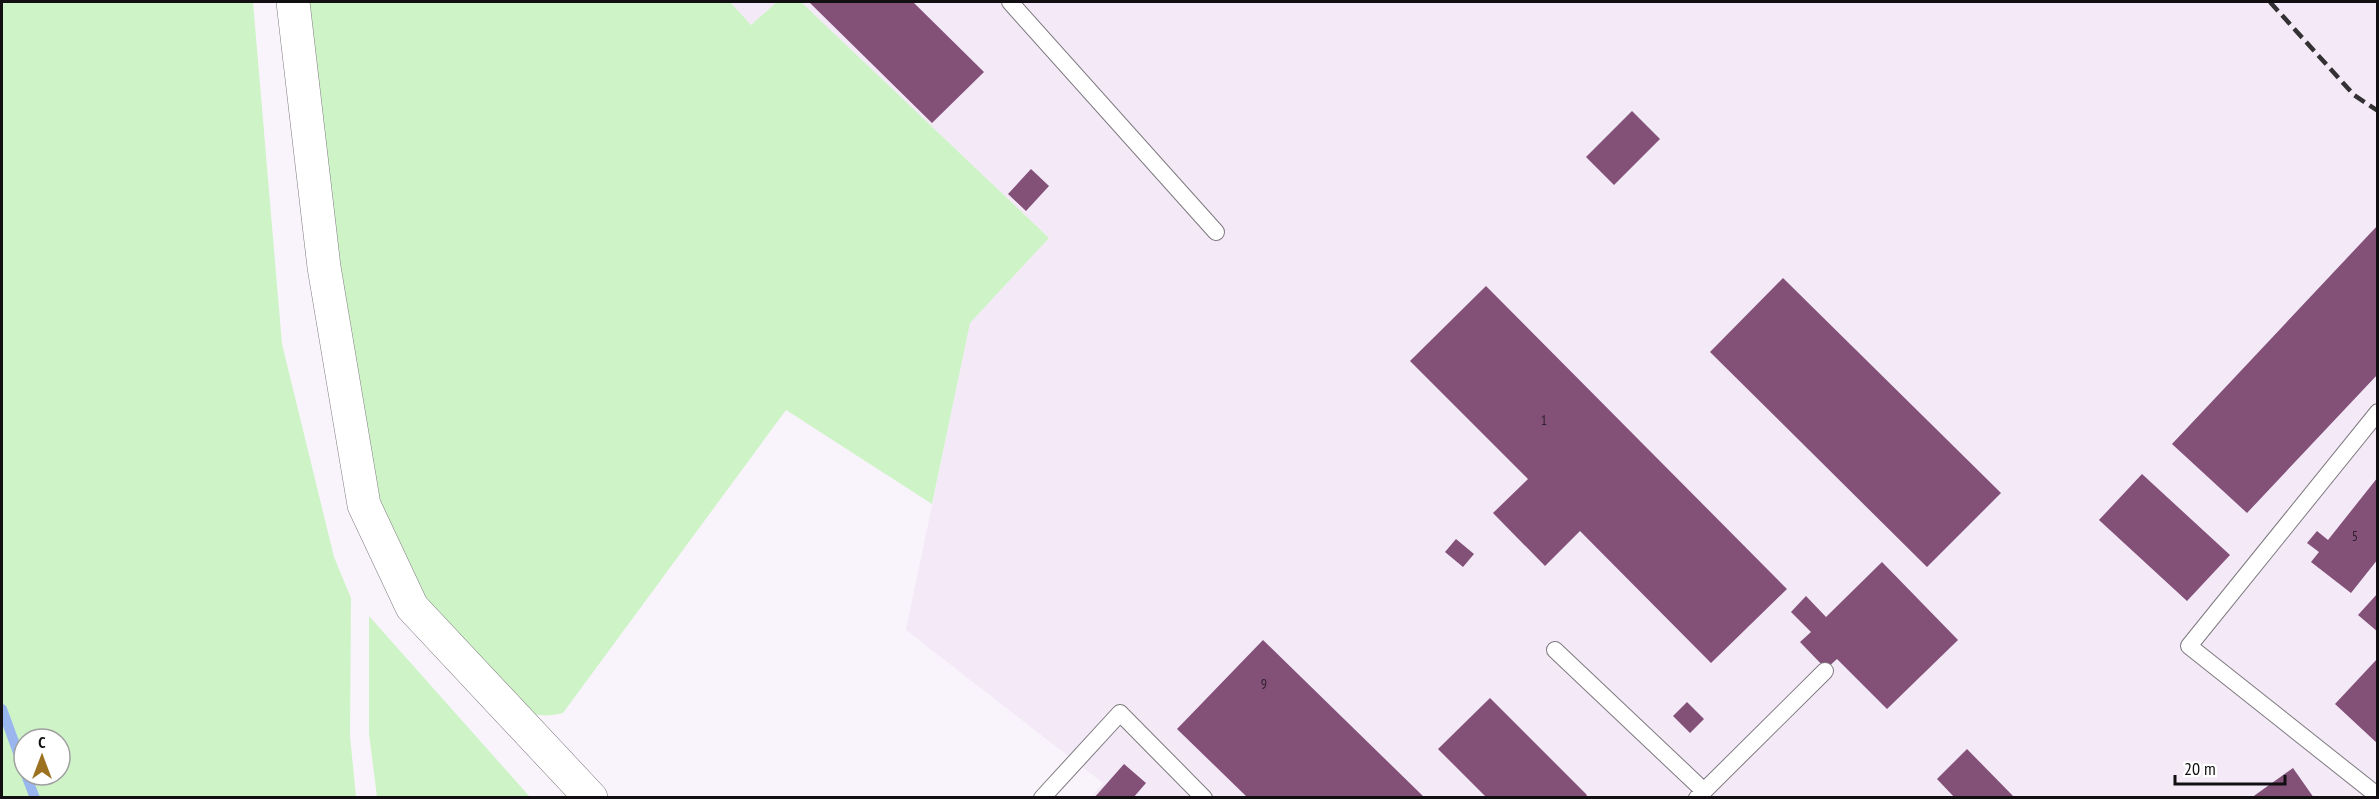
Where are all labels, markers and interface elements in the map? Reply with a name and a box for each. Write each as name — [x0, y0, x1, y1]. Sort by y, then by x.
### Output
house number: 1 — [1541, 411, 1547, 429]
house number: 5 — [2352, 527, 2358, 545]
house number: 9 — [1261, 675, 1267, 693]
north arrow — [12, 727, 72, 787]
text: С — [38, 732, 46, 752]
scale bar — [2175, 748, 2284, 786]
text: 20 m — [2184, 757, 2216, 780]

